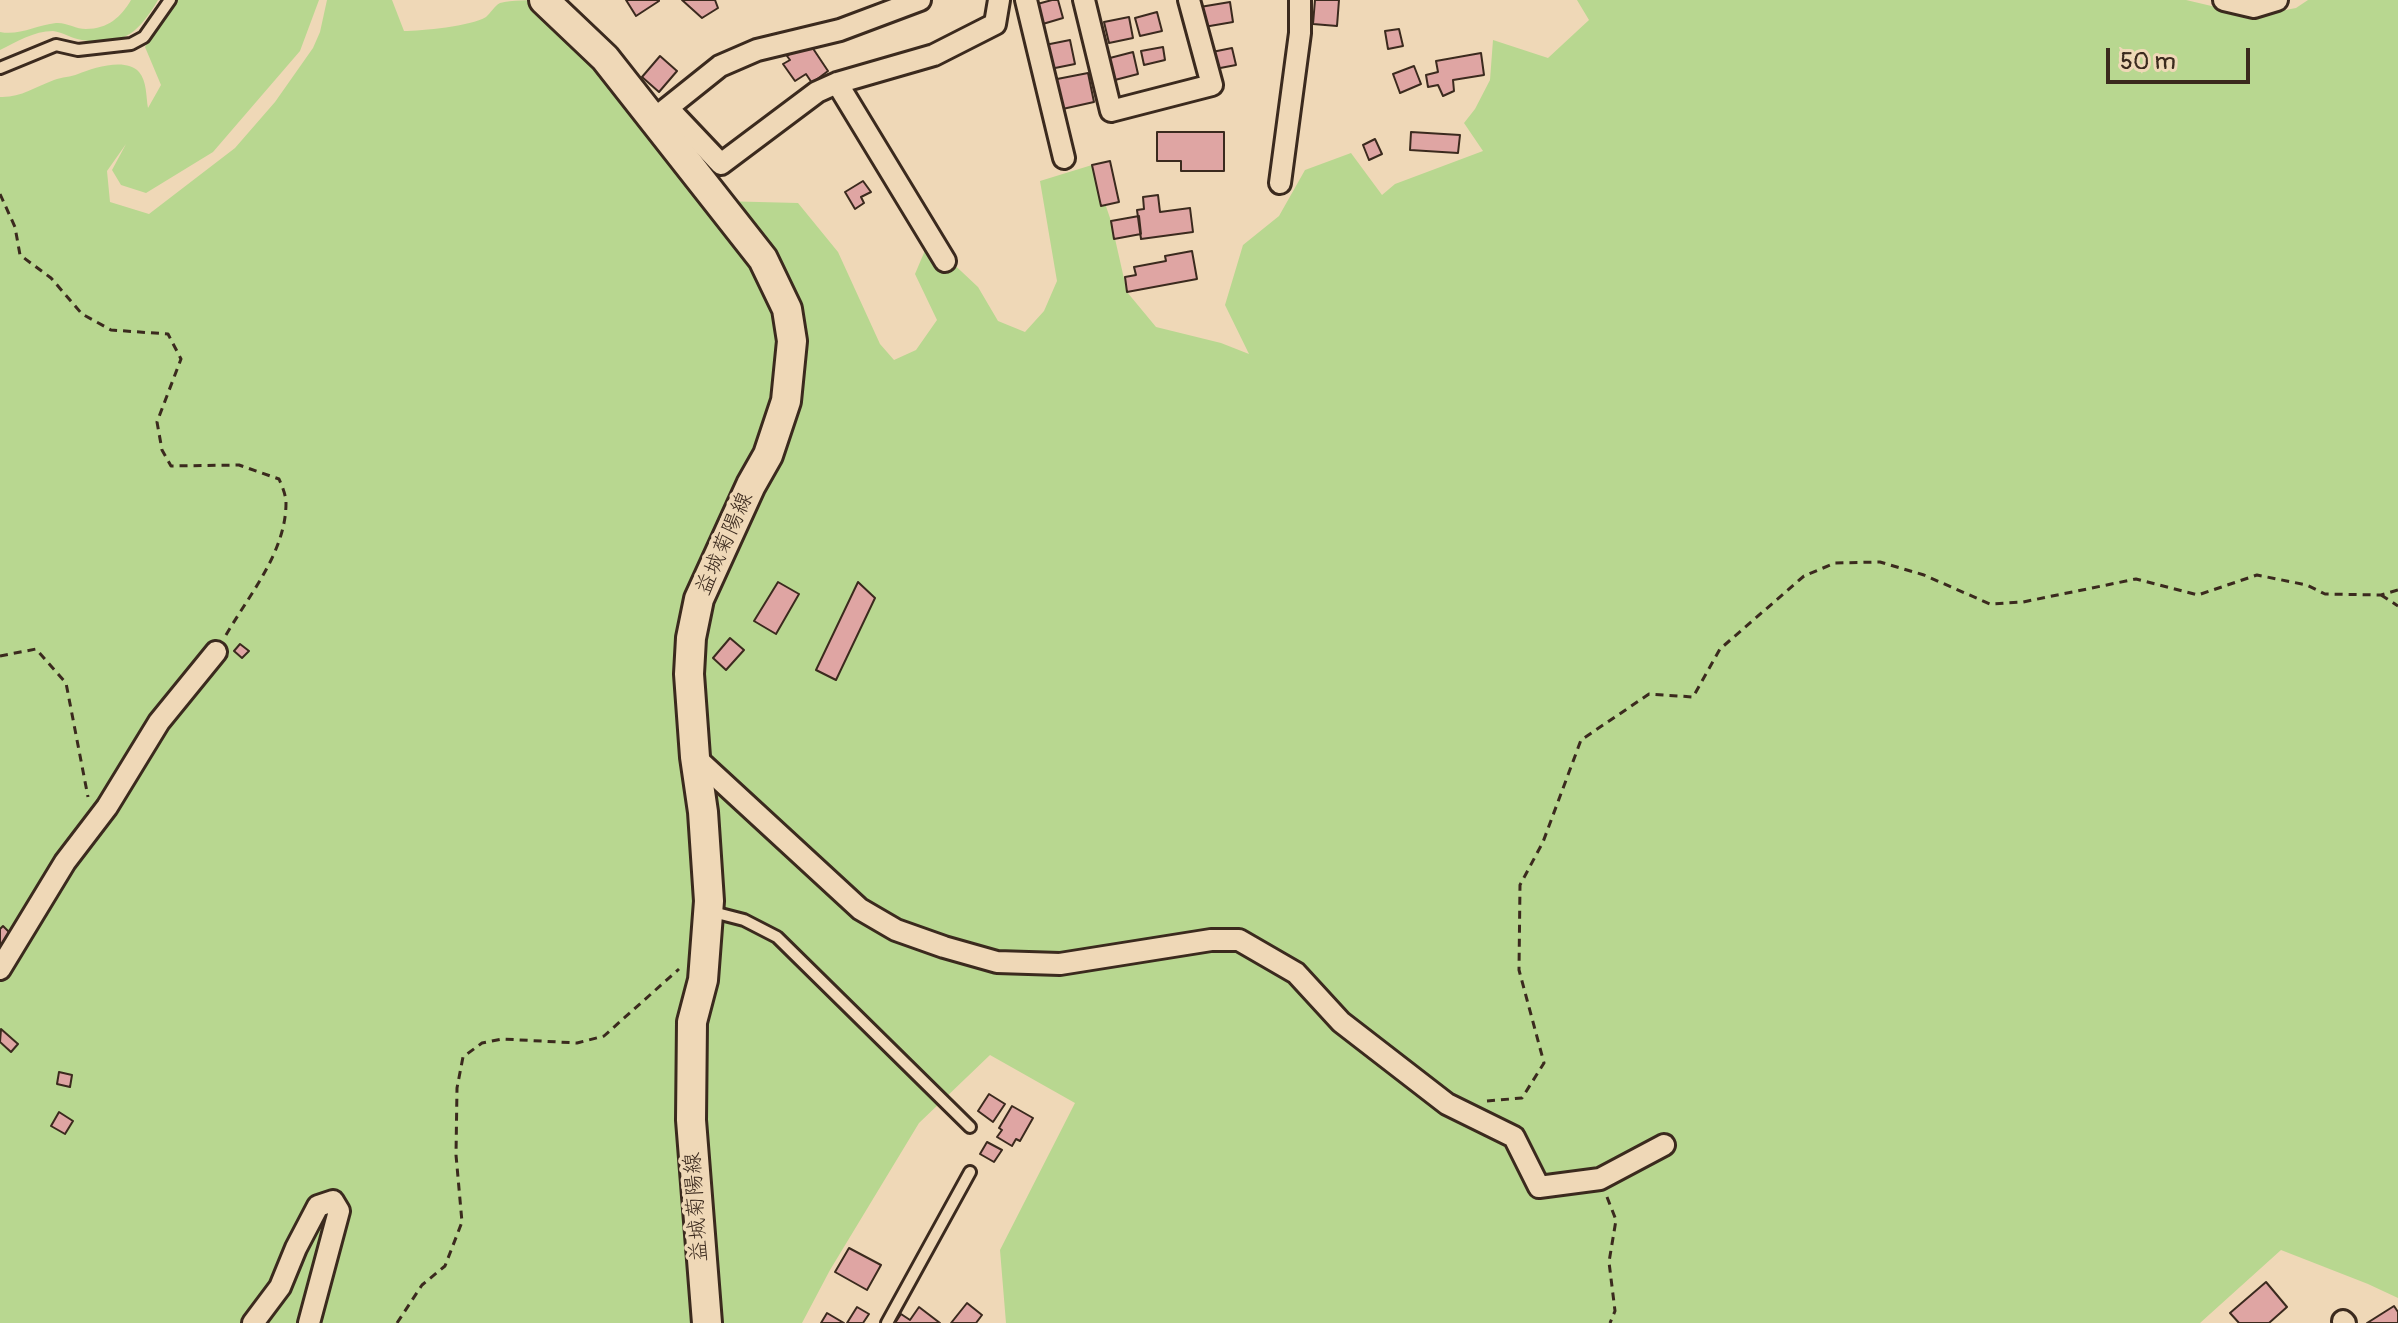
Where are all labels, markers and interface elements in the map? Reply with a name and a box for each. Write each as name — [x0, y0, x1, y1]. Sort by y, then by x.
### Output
scale bar — [2110, 32, 2254, 82]
text: 50 m — [2120, 47, 2176, 76]
street label: 益城菊陽線 — [691, 488, 759, 600]
street label: 益城菊陽線 — [680, 1151, 714, 1263]

